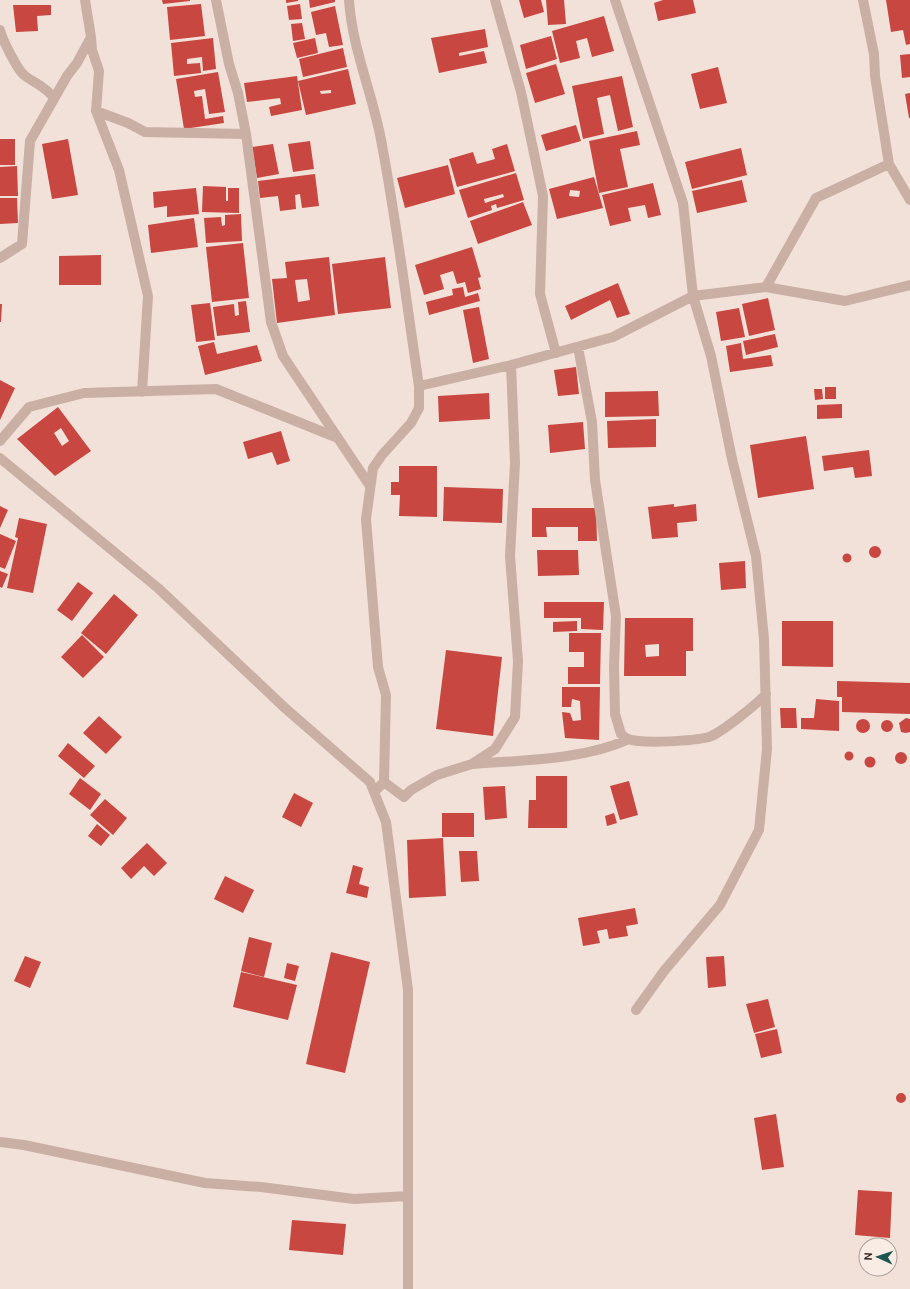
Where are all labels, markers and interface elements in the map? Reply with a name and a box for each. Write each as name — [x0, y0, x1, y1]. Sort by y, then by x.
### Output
north arrow — [858, 1237, 898, 1277]
text: N — [862, 1252, 874, 1261]

